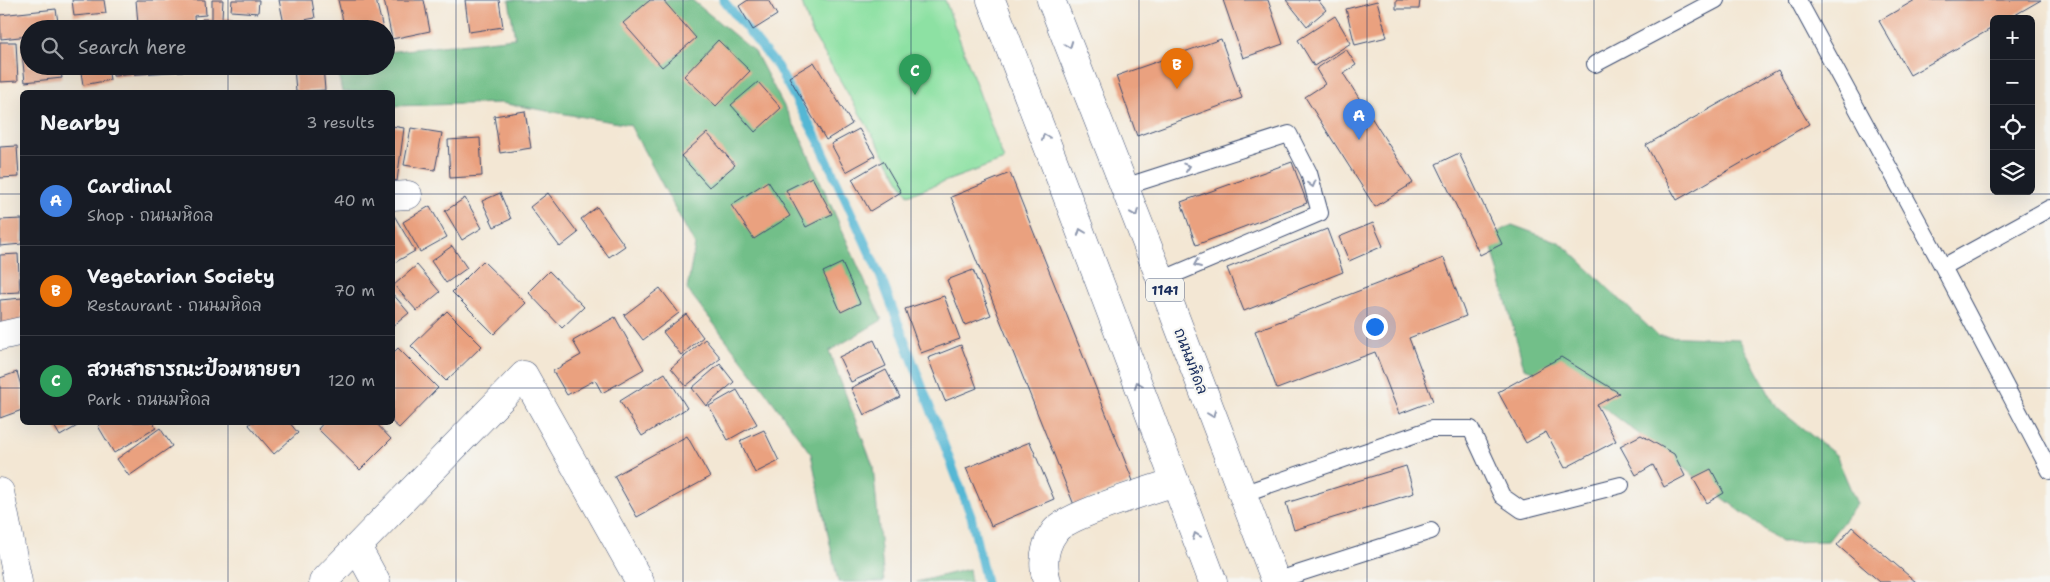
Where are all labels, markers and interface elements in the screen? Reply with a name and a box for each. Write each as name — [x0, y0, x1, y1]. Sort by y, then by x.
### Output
map controls — [1990, 15, 2035, 195]
button: + — [1990, 15, 2035, 60]
search box — [20, 20, 395, 75]
icon: search — [38, 34, 66, 62]
text: Search here — [78, 35, 187, 60]
one-way arrow — [1063, 41, 1073, 49]
pin: B — [1161, 48, 1193, 89]
pin: C — [899, 54, 931, 95]
button: − — [1990, 60, 2035, 105]
pin: A — [1343, 99, 1375, 140]
button: locate — [1990, 105, 2035, 150]
text: Nearby — [40, 109, 120, 137]
text: 3 results — [306, 112, 375, 133]
one-way arrow — [1040, 133, 1051, 142]
button: layers — [1990, 150, 2035, 195]
one-way arrow — [1183, 162, 1191, 172]
text: Cardinal — [87, 174, 172, 199]
one-way arrow — [1306, 180, 1317, 188]
text: A — [50, 190, 62, 211]
text: 40 m — [333, 190, 375, 211]
text: Shop · ถนนมหิดล — [87, 205, 213, 226]
one-way arrow — [1128, 208, 1139, 217]
one-way arrow — [1077, 229, 1087, 237]
one-way arrow — [1193, 258, 1202, 269]
text: Vegetarian Society — [87, 264, 275, 289]
road number: 1141 — [1146, 278, 1184, 302]
text: B — [51, 280, 61, 301]
text: 70 m — [334, 280, 375, 301]
text: Restaurant · ถนนมหิดล — [87, 295, 262, 316]
your location — [1362, 314, 1388, 340]
street label: ถนนมหิดล — [1169, 325, 1213, 397]
text: สวนสาธารณะป้อมหายยา — [87, 357, 300, 382]
text: C — [51, 370, 61, 391]
text: 120 m — [328, 370, 375, 391]
one-way arrow — [1134, 381, 1144, 389]
text: Park · ถนนมหิดล — [87, 389, 210, 410]
one-way arrow — [1205, 409, 1216, 418]
one-way arrow — [1192, 533, 1202, 541]

